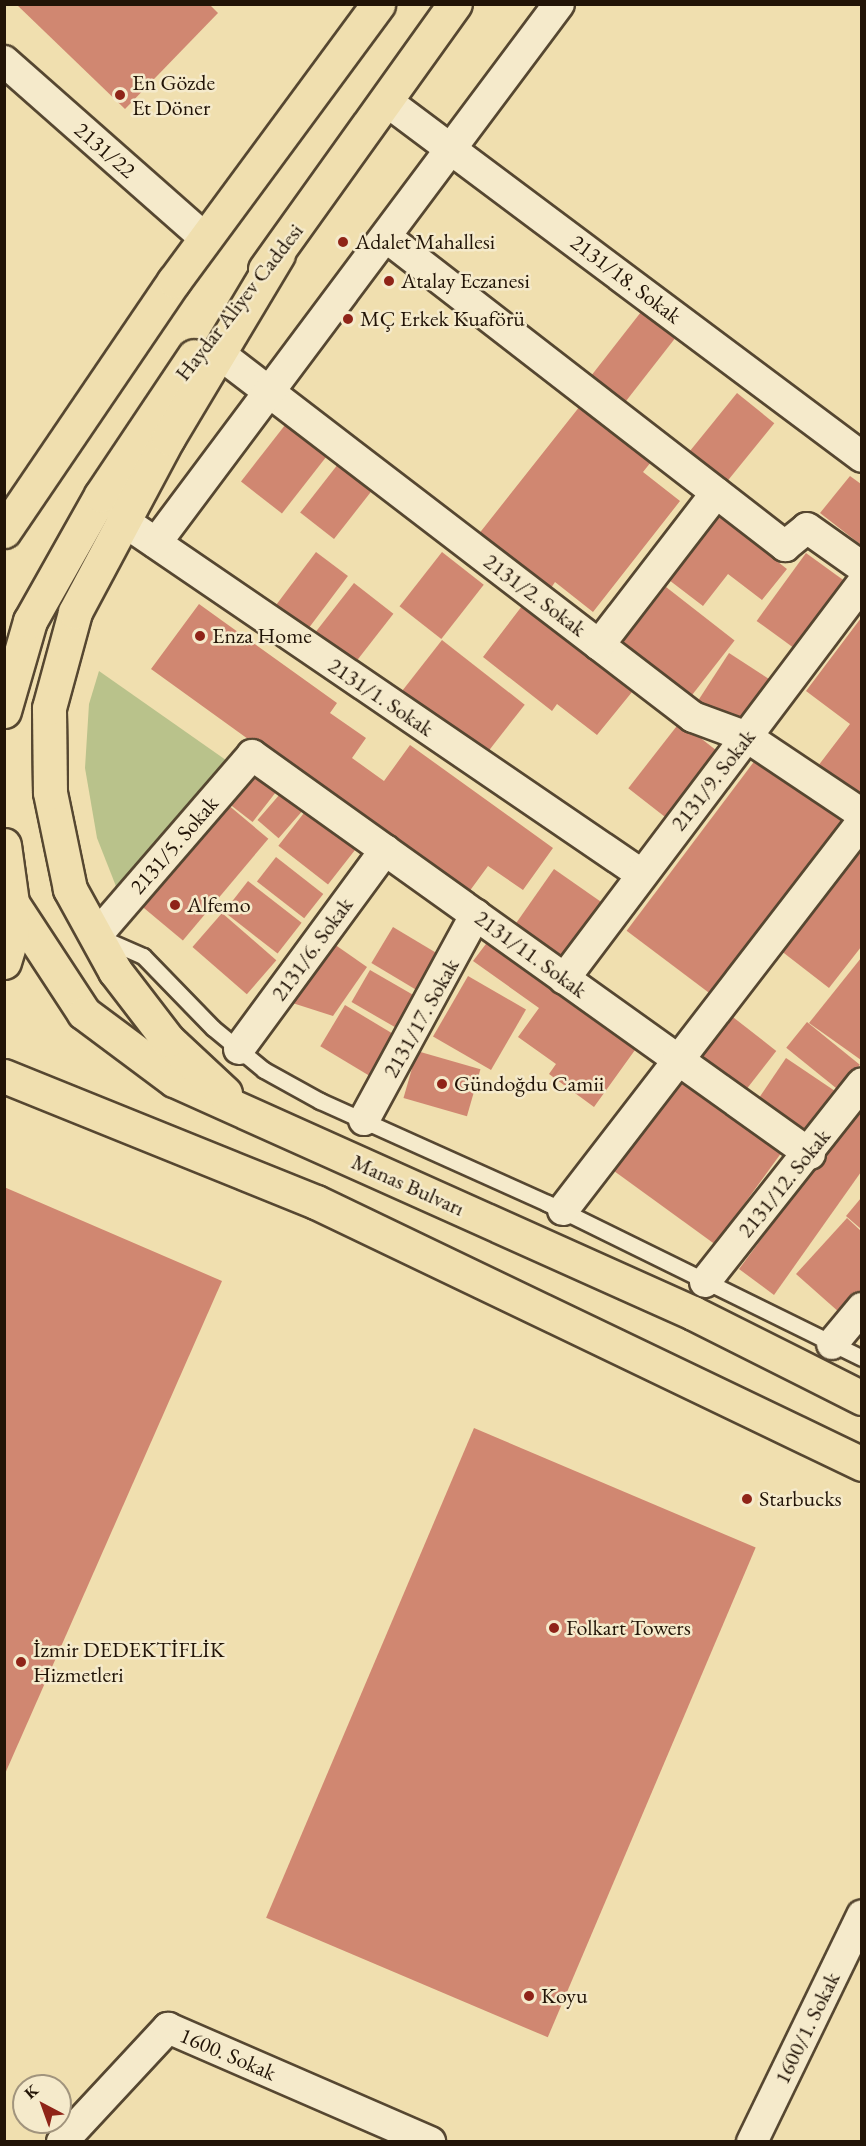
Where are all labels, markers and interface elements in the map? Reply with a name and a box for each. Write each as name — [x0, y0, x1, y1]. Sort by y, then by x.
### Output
place label: En Gözde Et Döner — [132, 69, 215, 120]
marker: En Gözde Et Döner — [113, 88, 127, 102]
street label: 2131/22 — [69, 116, 141, 184]
street label: Haydar Aliyev Caddesi — [169, 218, 309, 386]
place label: Adalet Mahallesi — [355, 229, 495, 255]
street label: 2131/18. Sokak — [565, 229, 687, 329]
marker: Adalet Mahallesi — [336, 235, 350, 249]
place label: Atalay Eczanesi — [401, 268, 530, 294]
marker: Atalay Eczanesi — [382, 274, 396, 288]
place label: MÇ Erkek Kuaförü — [360, 306, 525, 332]
marker: MÇ Erkek Kuaförü — [341, 312, 355, 326]
street label: 2131/2. Sokak — [479, 548, 591, 642]
place label: Enza Home — [212, 623, 312, 649]
marker: Enza Home — [193, 629, 207, 643]
street label: 2131/1. Sokak — [323, 652, 439, 742]
street label: 2131/9. Sokak — [665, 724, 761, 836]
street label: 2131/5. Sokak — [124, 791, 224, 899]
place label: Alfemo — [187, 892, 251, 918]
street label: 2131/6. Sokak — [266, 892, 358, 1006]
marker: Alfemo — [168, 898, 182, 912]
street label: 2131/11. Sokak — [470, 905, 592, 1003]
street label: 2131/17. Sokak — [378, 954, 464, 1082]
place label: Gündoğdu Camii — [454, 1071, 604, 1097]
marker: Gündoğdu Camii — [435, 1077, 449, 1091]
street label: 2131/12. Sokak — [732, 1123, 836, 1243]
street label: Manas Bulvarı — [348, 1148, 468, 1222]
place label: Starbucks — [759, 1486, 842, 1512]
marker: Starbucks — [740, 1492, 754, 1506]
place label: Folkart Towers — [566, 1615, 691, 1641]
marker: Folkart Towers — [547, 1621, 561, 1635]
place label: İzmir DEDEKTİFLİK Hizmetleri — [33, 1636, 225, 1688]
marker: İzmir DEDEKTİFLİK Hizmetleri — [14, 1655, 28, 1669]
street label: 1600/1. Sokak — [769, 1968, 845, 2088]
place label: Koyu — [541, 1983, 588, 2009]
marker: Koyu — [522, 1989, 536, 2003]
street label: 1600. Sokak — [176, 2022, 280, 2086]
north arrow — [12, 2074, 72, 2134]
text: K — [20, 2080, 43, 2103]

